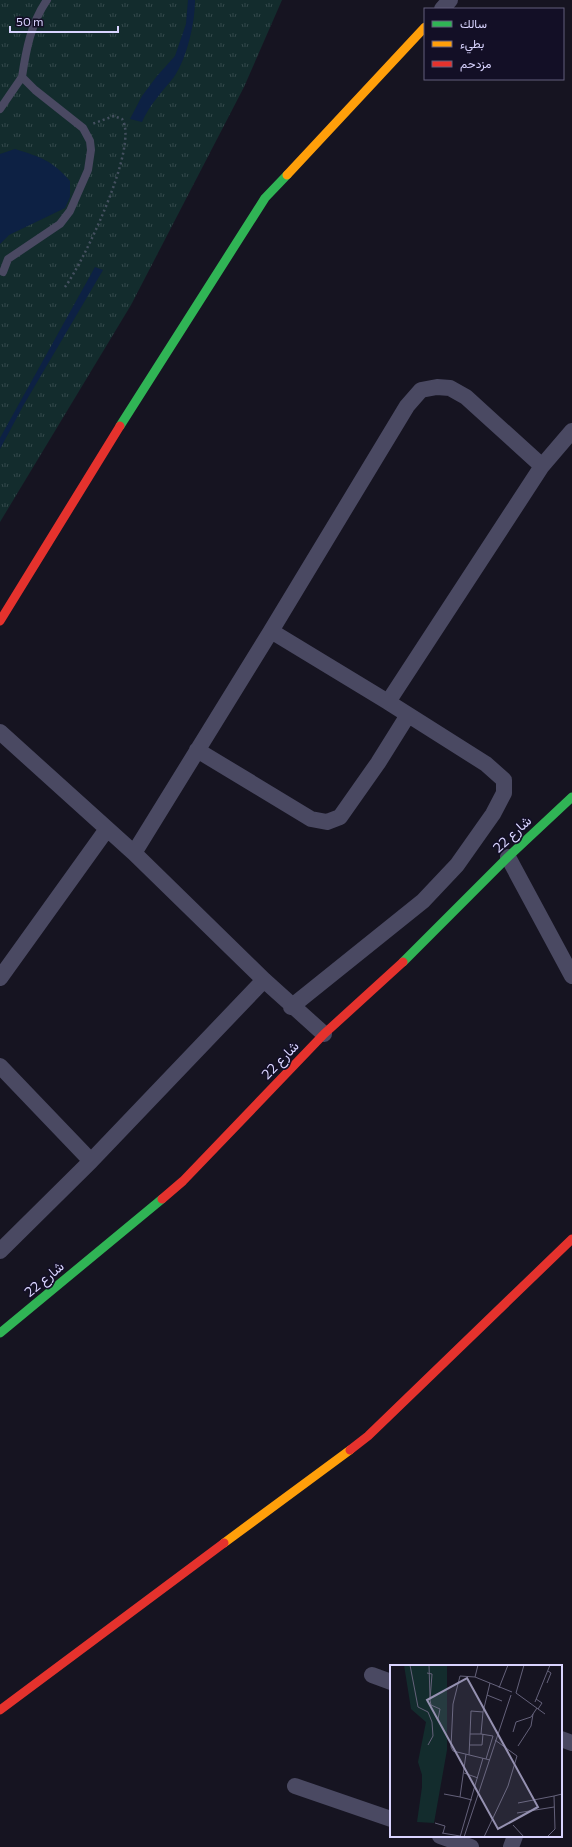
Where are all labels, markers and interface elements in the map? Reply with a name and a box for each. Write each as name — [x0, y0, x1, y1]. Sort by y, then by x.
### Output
scale bar — [10, 8, 118, 34]
legend — [424, 8, 564, 80]
text: 50 m — [16, 14, 44, 28]
text: سالك — [460, 16, 487, 30]
text: بطيء — [460, 36, 484, 54]
text: مزدحم — [460, 56, 491, 72]
street label: شارع 22 — [489, 812, 536, 858]
street label: شارع 22 — [257, 1037, 304, 1084]
street label: شارع 22 — [20, 1257, 69, 1302]
inset map — [390, 1665, 562, 1837]

